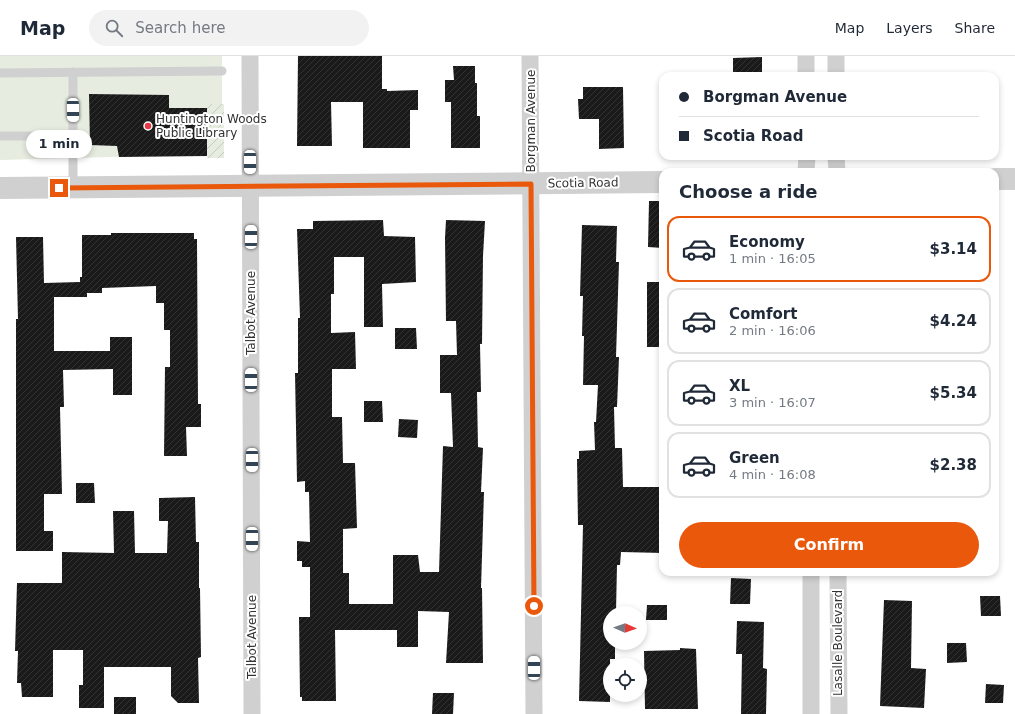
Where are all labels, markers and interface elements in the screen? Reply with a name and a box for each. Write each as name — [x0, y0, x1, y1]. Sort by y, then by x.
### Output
search box — [89, 10, 369, 46]
text: Map — [20, 17, 65, 39]
icon: search — [103, 17, 125, 39]
text: Search here — [135, 19, 225, 37]
text: Map — [835, 20, 864, 36]
text: Layers — [886, 20, 933, 36]
text: Share — [955, 20, 995, 36]
street label: Borgman Avenue — [524, 70, 538, 172]
text: Borgman Avenue — [703, 88, 847, 106]
car — [67, 98, 79, 122]
place label: Huntington Woods Public Library — [156, 112, 267, 140]
marker: Huntington Woods Public Library — [143, 121, 153, 131]
text: Scotia Road — [703, 127, 803, 145]
callout: 1 min — [26, 130, 92, 158]
text: 1 min — [39, 136, 79, 151]
car — [244, 150, 256, 174]
street label: Scotia Road — [547, 175, 619, 191]
route end — [50, 179, 68, 197]
text: Choose a ride — [679, 181, 818, 202]
car — [245, 225, 257, 249]
icon: car — [681, 231, 717, 267]
text: Economy — [729, 233, 805, 251]
text: $3.14 — [930, 240, 977, 258]
text: 1 min · 16:05 — [729, 251, 816, 266]
street label: Talbot Avenue — [244, 271, 258, 356]
icon: car — [681, 303, 717, 339]
text: Comfort — [729, 305, 797, 323]
text: $4.24 — [930, 312, 977, 330]
text: 2 min · 16:06 — [729, 323, 816, 338]
car — [245, 368, 257, 392]
icon: car — [681, 375, 717, 411]
text: XL — [729, 377, 750, 395]
text: $5.34 — [930, 384, 977, 402]
text: 3 min · 16:07 — [729, 395, 816, 410]
icon: car — [681, 447, 717, 483]
car — [246, 448, 258, 472]
text: Green — [729, 449, 780, 467]
text: $2.38 — [930, 456, 977, 474]
text: 4 min · 16:08 — [729, 467, 816, 482]
button: Confirm — [679, 522, 979, 568]
car — [246, 527, 258, 551]
street label: Lasalle Boulevard — [831, 590, 845, 696]
street label: Talbot Avenue — [245, 595, 259, 680]
route start — [525, 597, 543, 615]
north arrow — [603, 606, 647, 650]
map controls — [603, 606, 647, 702]
car — [528, 656, 540, 680]
button: locate — [603, 658, 647, 702]

